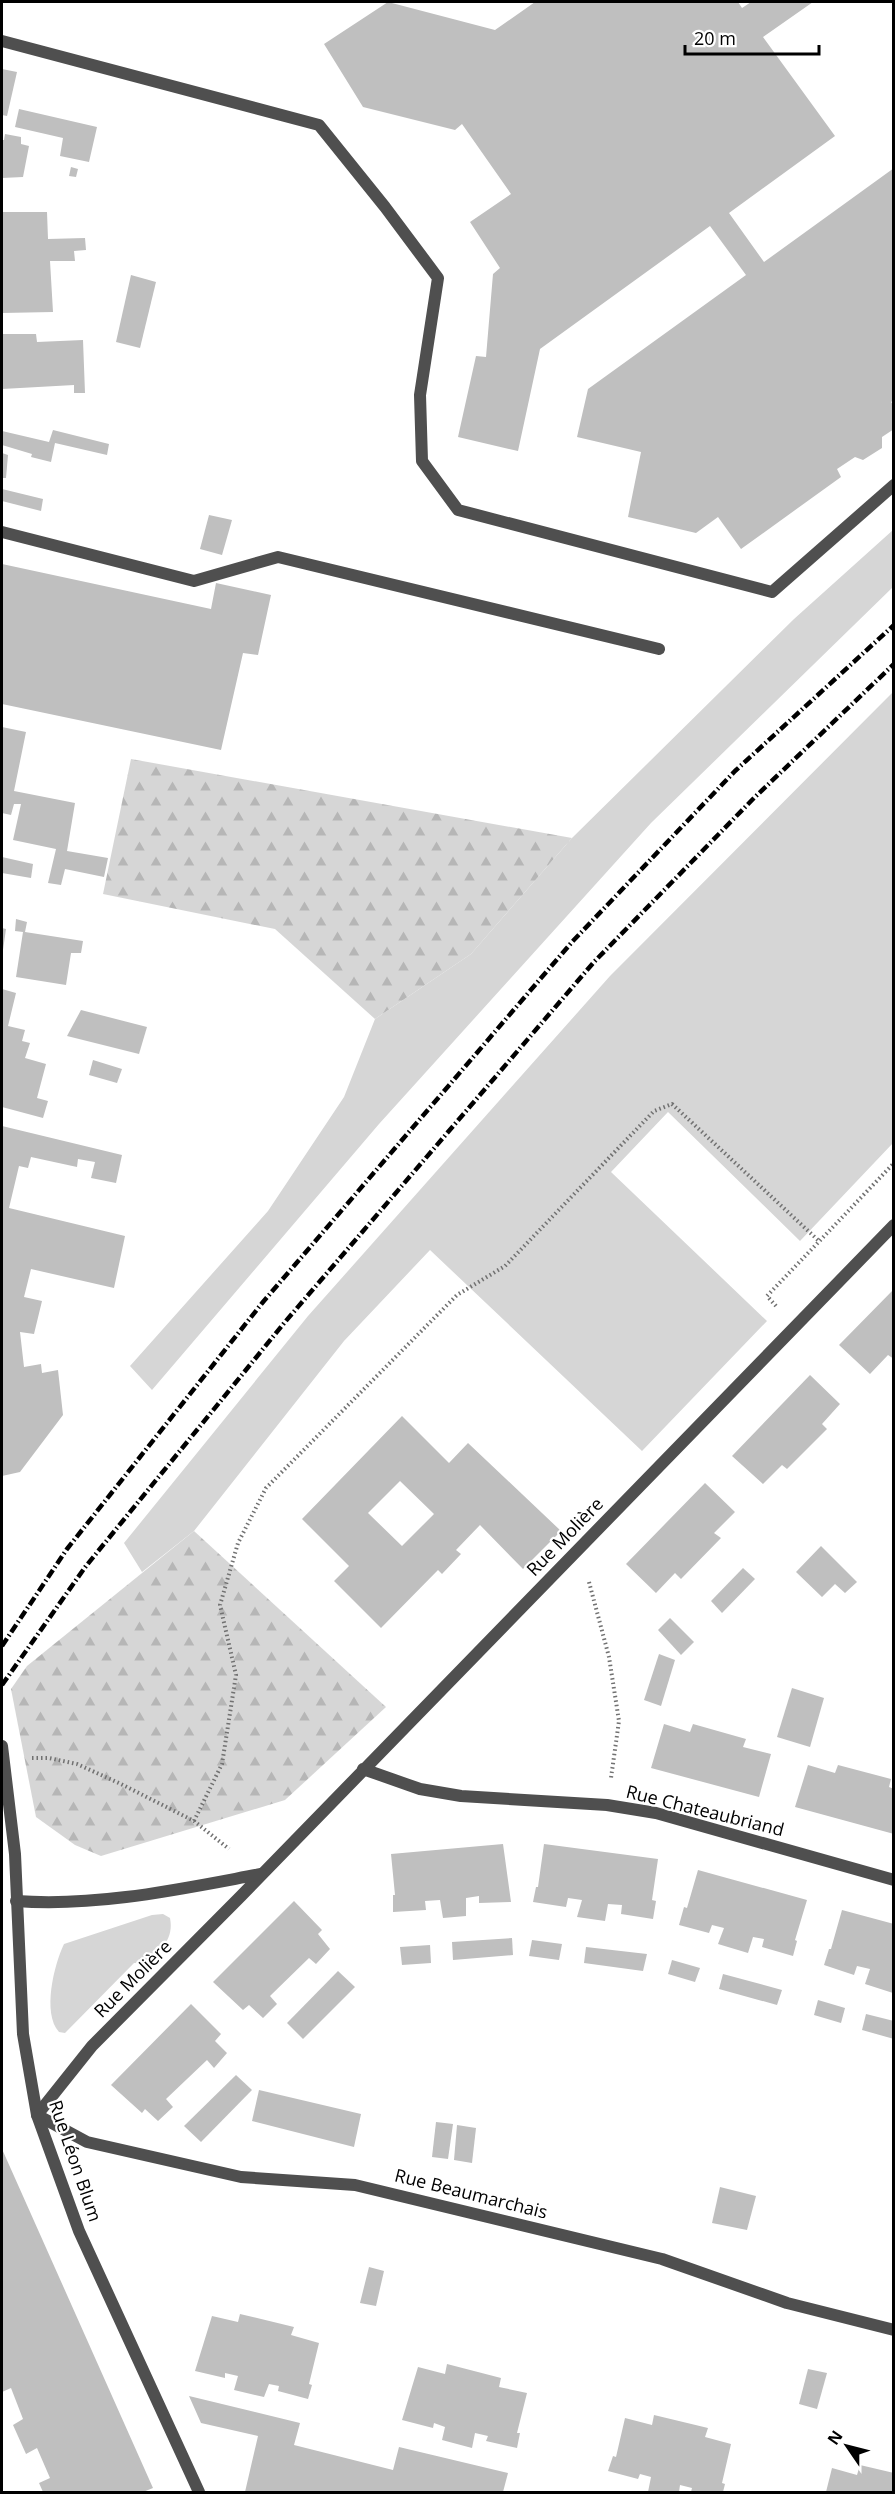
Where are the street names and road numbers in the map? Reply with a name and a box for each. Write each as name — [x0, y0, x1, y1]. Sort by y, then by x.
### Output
street label: Rue Molière — [521, 1492, 608, 1581]
street label: Rue Chateaubriand — [624, 1779, 787, 1841]
street label: Rue Molière — [88, 1934, 176, 2022]
street label: Rue Léon Blum — [44, 2097, 108, 2225]
street label: Rue Beaumarchais — [392, 2162, 550, 2224]

